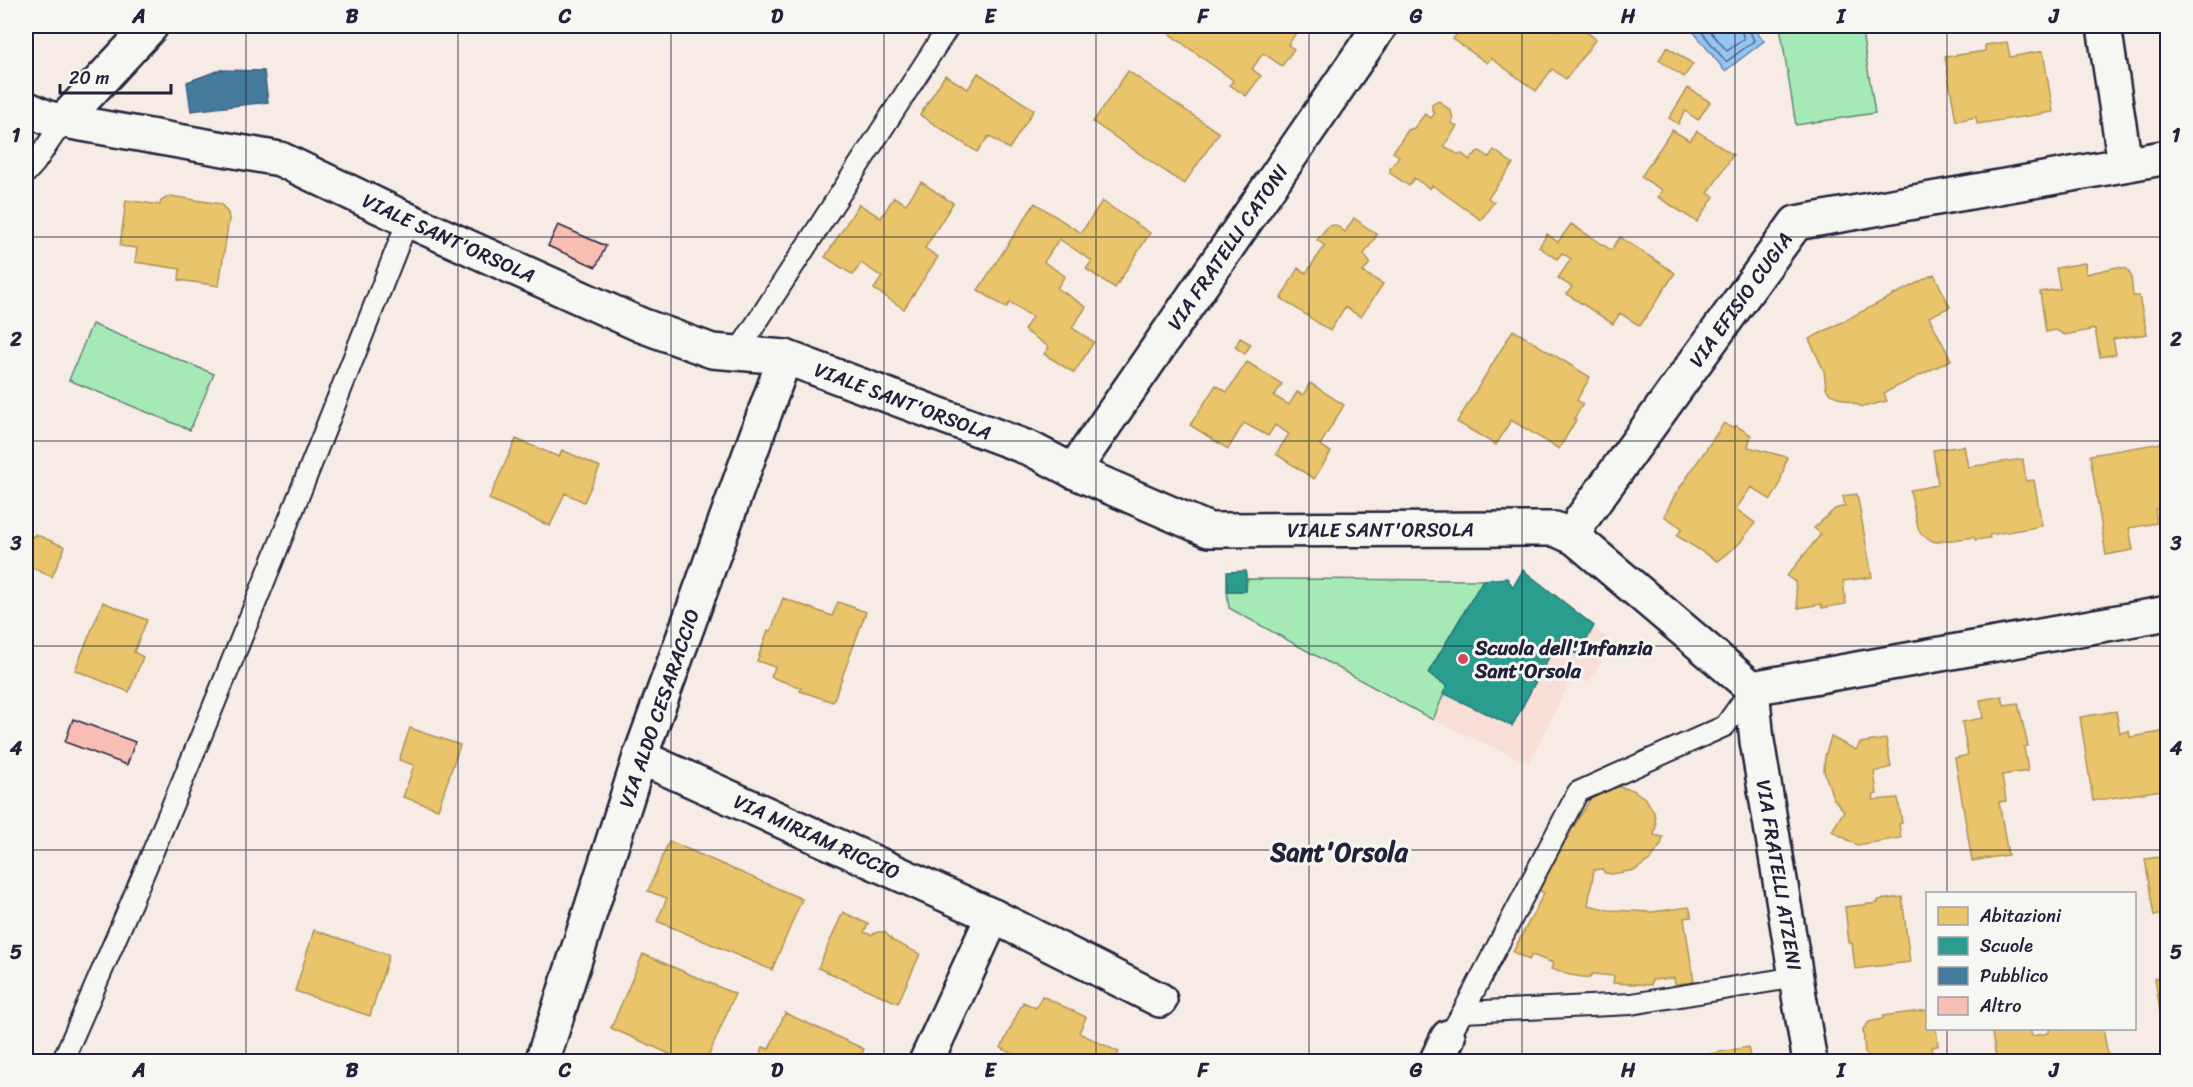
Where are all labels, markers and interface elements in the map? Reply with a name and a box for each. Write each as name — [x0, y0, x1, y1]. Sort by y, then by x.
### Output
text: A — [131, 0, 146, 34]
text: B — [346, 0, 359, 34]
text: C — [558, 0, 572, 34]
text: D — [771, 0, 784, 34]
text: E — [984, 0, 997, 34]
text: F — [1197, 0, 1210, 34]
text: G — [1409, 0, 1423, 34]
text: H — [1620, 0, 1636, 34]
text: I — [1836, 0, 1847, 34]
text: J — [2048, 0, 2060, 34]
scale bar — [60, 57, 171, 95]
text: 20 m — [69, 62, 109, 94]
text: 1 — [12, 118, 21, 153]
text: 1 — [2172, 118, 2181, 153]
street label: VIA FRATELLI CATONI — [1158, 157, 1298, 338]
street label: VIALE SANT'ORSOLA — [356, 184, 541, 293]
street label: VIA EFISIO CUGIA — [1680, 225, 1802, 375]
text: 2 — [9, 322, 22, 357]
text: 2 — [2169, 322, 2182, 357]
street label: VIALE SANT'ORSOLA — [809, 352, 997, 451]
street label: VIALE SANT'ORSOLA — [1287, 512, 1474, 548]
text: 3 — [10, 526, 22, 561]
text: 3 — [2170, 526, 2182, 561]
street label: VIA ALDO CESARACCIO — [609, 604, 710, 812]
place label: Scuola dell'Infanzia Sant'Orsola — [1474, 631, 1654, 689]
marker: Scuola dell'Infanzia Sant'Orsola — [1456, 652, 1470, 666]
text: 4 — [9, 731, 23, 766]
text: 4 — [2169, 731, 2183, 766]
street label: VIA FRATELLI ATZENI — [1746, 777, 1812, 973]
street label: VIA MIRIAM RICCIO — [728, 784, 906, 890]
district label: Sant'Orsola — [1269, 829, 1409, 875]
legend — [1926, 892, 2136, 1030]
text: Abitazioni — [1979, 900, 2062, 932]
text: Scuole — [1980, 930, 2033, 962]
text: 5 — [10, 935, 22, 970]
text: 5 — [2170, 935, 2182, 970]
text: Pubblico — [1980, 960, 2048, 992]
text: Altro — [1979, 990, 2021, 1022]
text: A — [131, 1053, 146, 1087]
text: B — [346, 1053, 359, 1087]
text: C — [558, 1053, 572, 1087]
text: D — [771, 1053, 784, 1087]
text: E — [984, 1053, 997, 1087]
text: F — [1197, 1053, 1210, 1087]
text: G — [1409, 1053, 1423, 1087]
text: H — [1620, 1053, 1636, 1087]
text: I — [1836, 1053, 1847, 1087]
text: J — [2048, 1053, 2060, 1087]

